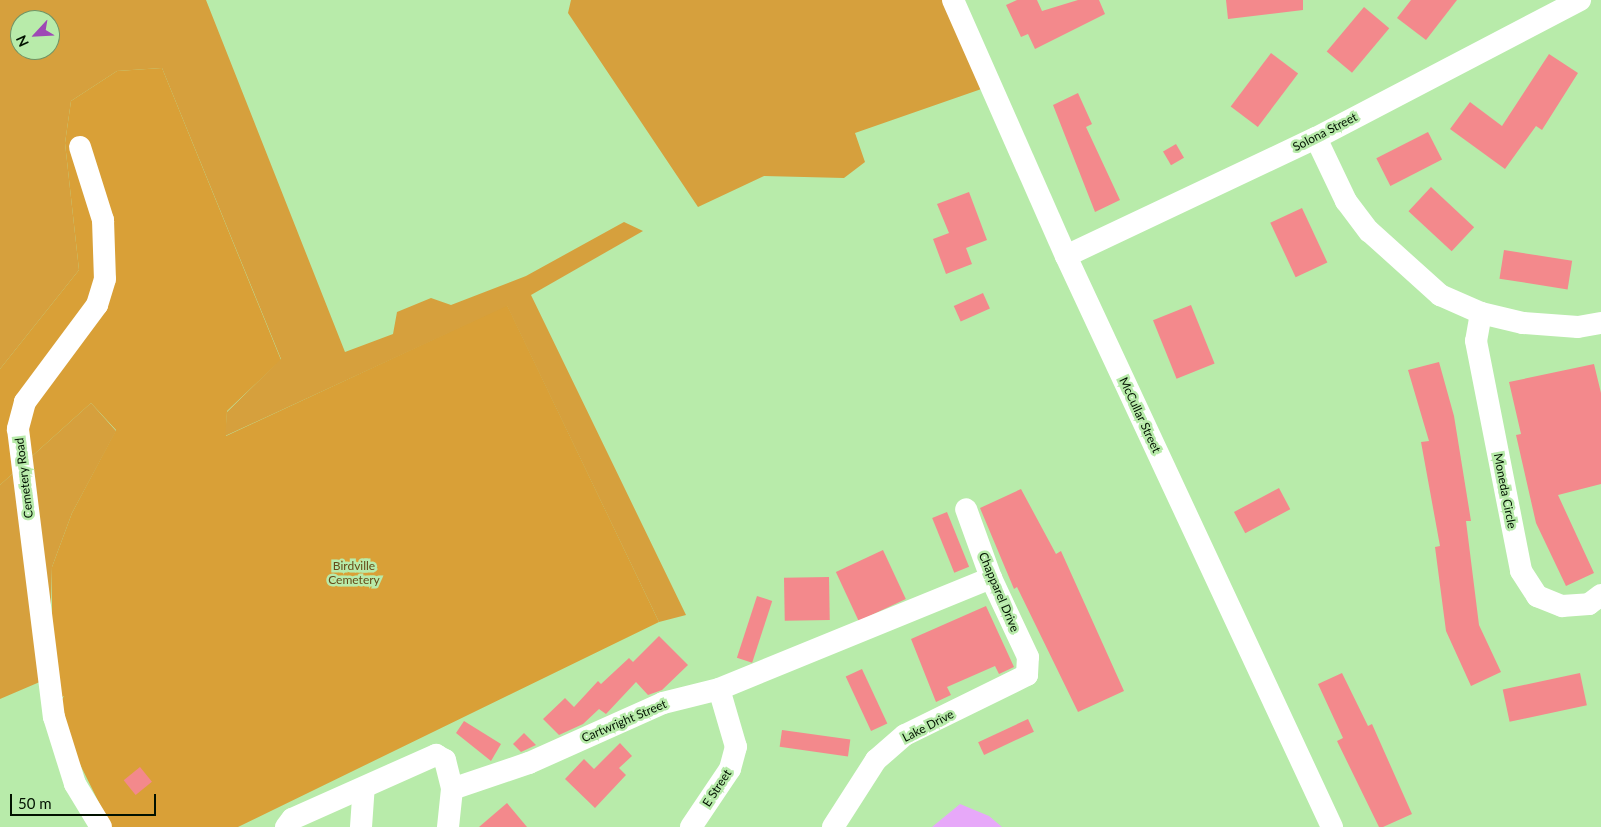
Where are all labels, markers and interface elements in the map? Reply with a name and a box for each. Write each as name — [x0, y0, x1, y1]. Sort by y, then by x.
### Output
north arrow — [10, 10, 60, 60]
text: N — [12, 33, 32, 50]
street label: Solona Street — [1290, 110, 1360, 154]
street label: McCullar Street — [1116, 375, 1164, 455]
street label: Cemetery Road — [12, 437, 36, 519]
street label: Moneda Circle — [1491, 452, 1519, 530]
street label: Chapparel Drive — [976, 550, 1022, 634]
park label: Birdville Cemetery — [328, 559, 380, 587]
street label: Cartwright Street — [579, 697, 669, 745]
street label: Lake Drive — [900, 707, 956, 745]
street label: E Street — [700, 767, 734, 809]
scale bar — [12, 784, 159, 816]
text: 50 m — [18, 794, 52, 812]

